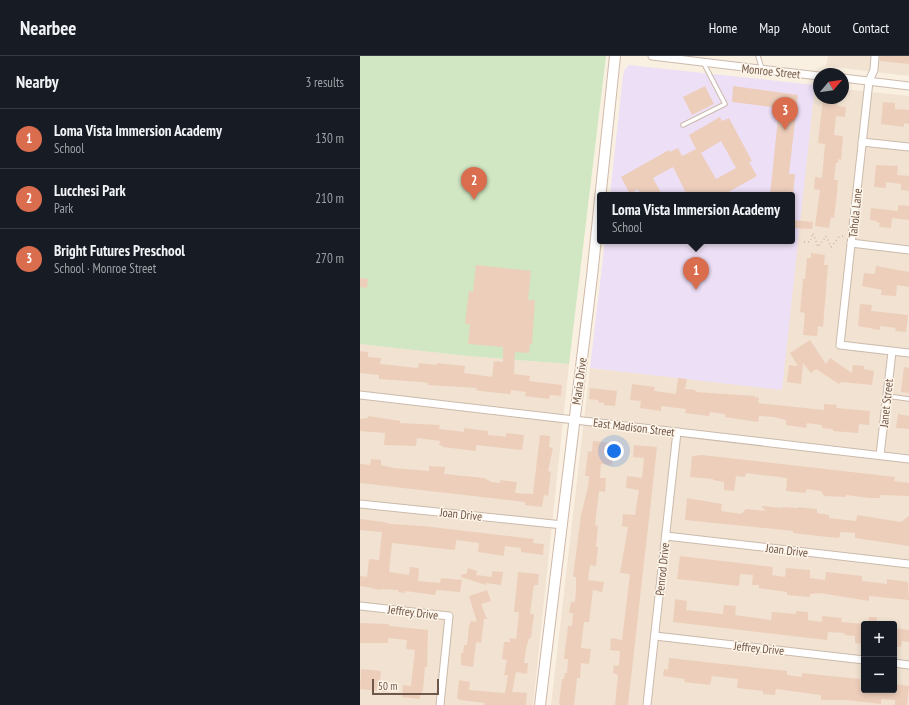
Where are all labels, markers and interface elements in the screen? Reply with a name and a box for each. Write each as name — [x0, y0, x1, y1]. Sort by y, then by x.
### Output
text: Nearbee — [20, 16, 77, 40]
text: Home — [709, 19, 737, 37]
text: Map — [759, 19, 780, 37]
text: About — [802, 19, 831, 37]
text: Contact — [853, 19, 889, 37]
street label: Monroe Street — [741, 60, 802, 82]
north arrow — [813, 68, 849, 104]
text: Nearby — [16, 71, 59, 93]
text: 3 results — [305, 74, 344, 91]
pin: 3 — [772, 97, 798, 130]
text: Loma Vista Immersion Academy — [54, 121, 222, 140]
text: 1 — [26, 130, 32, 147]
text: 130 m — [315, 130, 344, 147]
text: School — [54, 140, 84, 157]
pin: 2 — [461, 167, 487, 200]
text: Lucchesi Park — [54, 181, 126, 200]
street label: Tahola Lane — [845, 188, 865, 238]
text: 2 — [26, 190, 32, 207]
text: 210 m — [315, 190, 344, 207]
popup — [597, 192, 795, 244]
text: Park — [54, 200, 73, 217]
text: Loma Vista Immersion Academy — [612, 200, 780, 219]
text: School — [612, 219, 642, 236]
text: Bright Futures Preschool — [54, 241, 185, 260]
text: 3 — [26, 250, 32, 267]
text: 270 m — [315, 250, 344, 267]
pin: 1 — [683, 257, 709, 290]
text: School · Monroe Street — [54, 260, 156, 277]
street label: Maria Drive — [568, 356, 590, 406]
street label: Janet Street — [876, 377, 896, 429]
street label: East Madison Street — [592, 415, 676, 440]
your location — [604, 441, 624, 461]
street label: Joan Drive — [438, 504, 483, 524]
street label: Joan Drive — [764, 540, 809, 560]
street label: Penrod Drive — [652, 542, 672, 596]
street label: Jeffrey Drive — [386, 601, 439, 623]
map controls — [861, 621, 897, 693]
button: + — [861, 621, 897, 657]
street label: Jeffrey Drive — [732, 638, 785, 658]
button: − — [861, 657, 897, 693]
scale bar — [372, 677, 439, 696]
text: 50 m — [378, 679, 397, 693]

